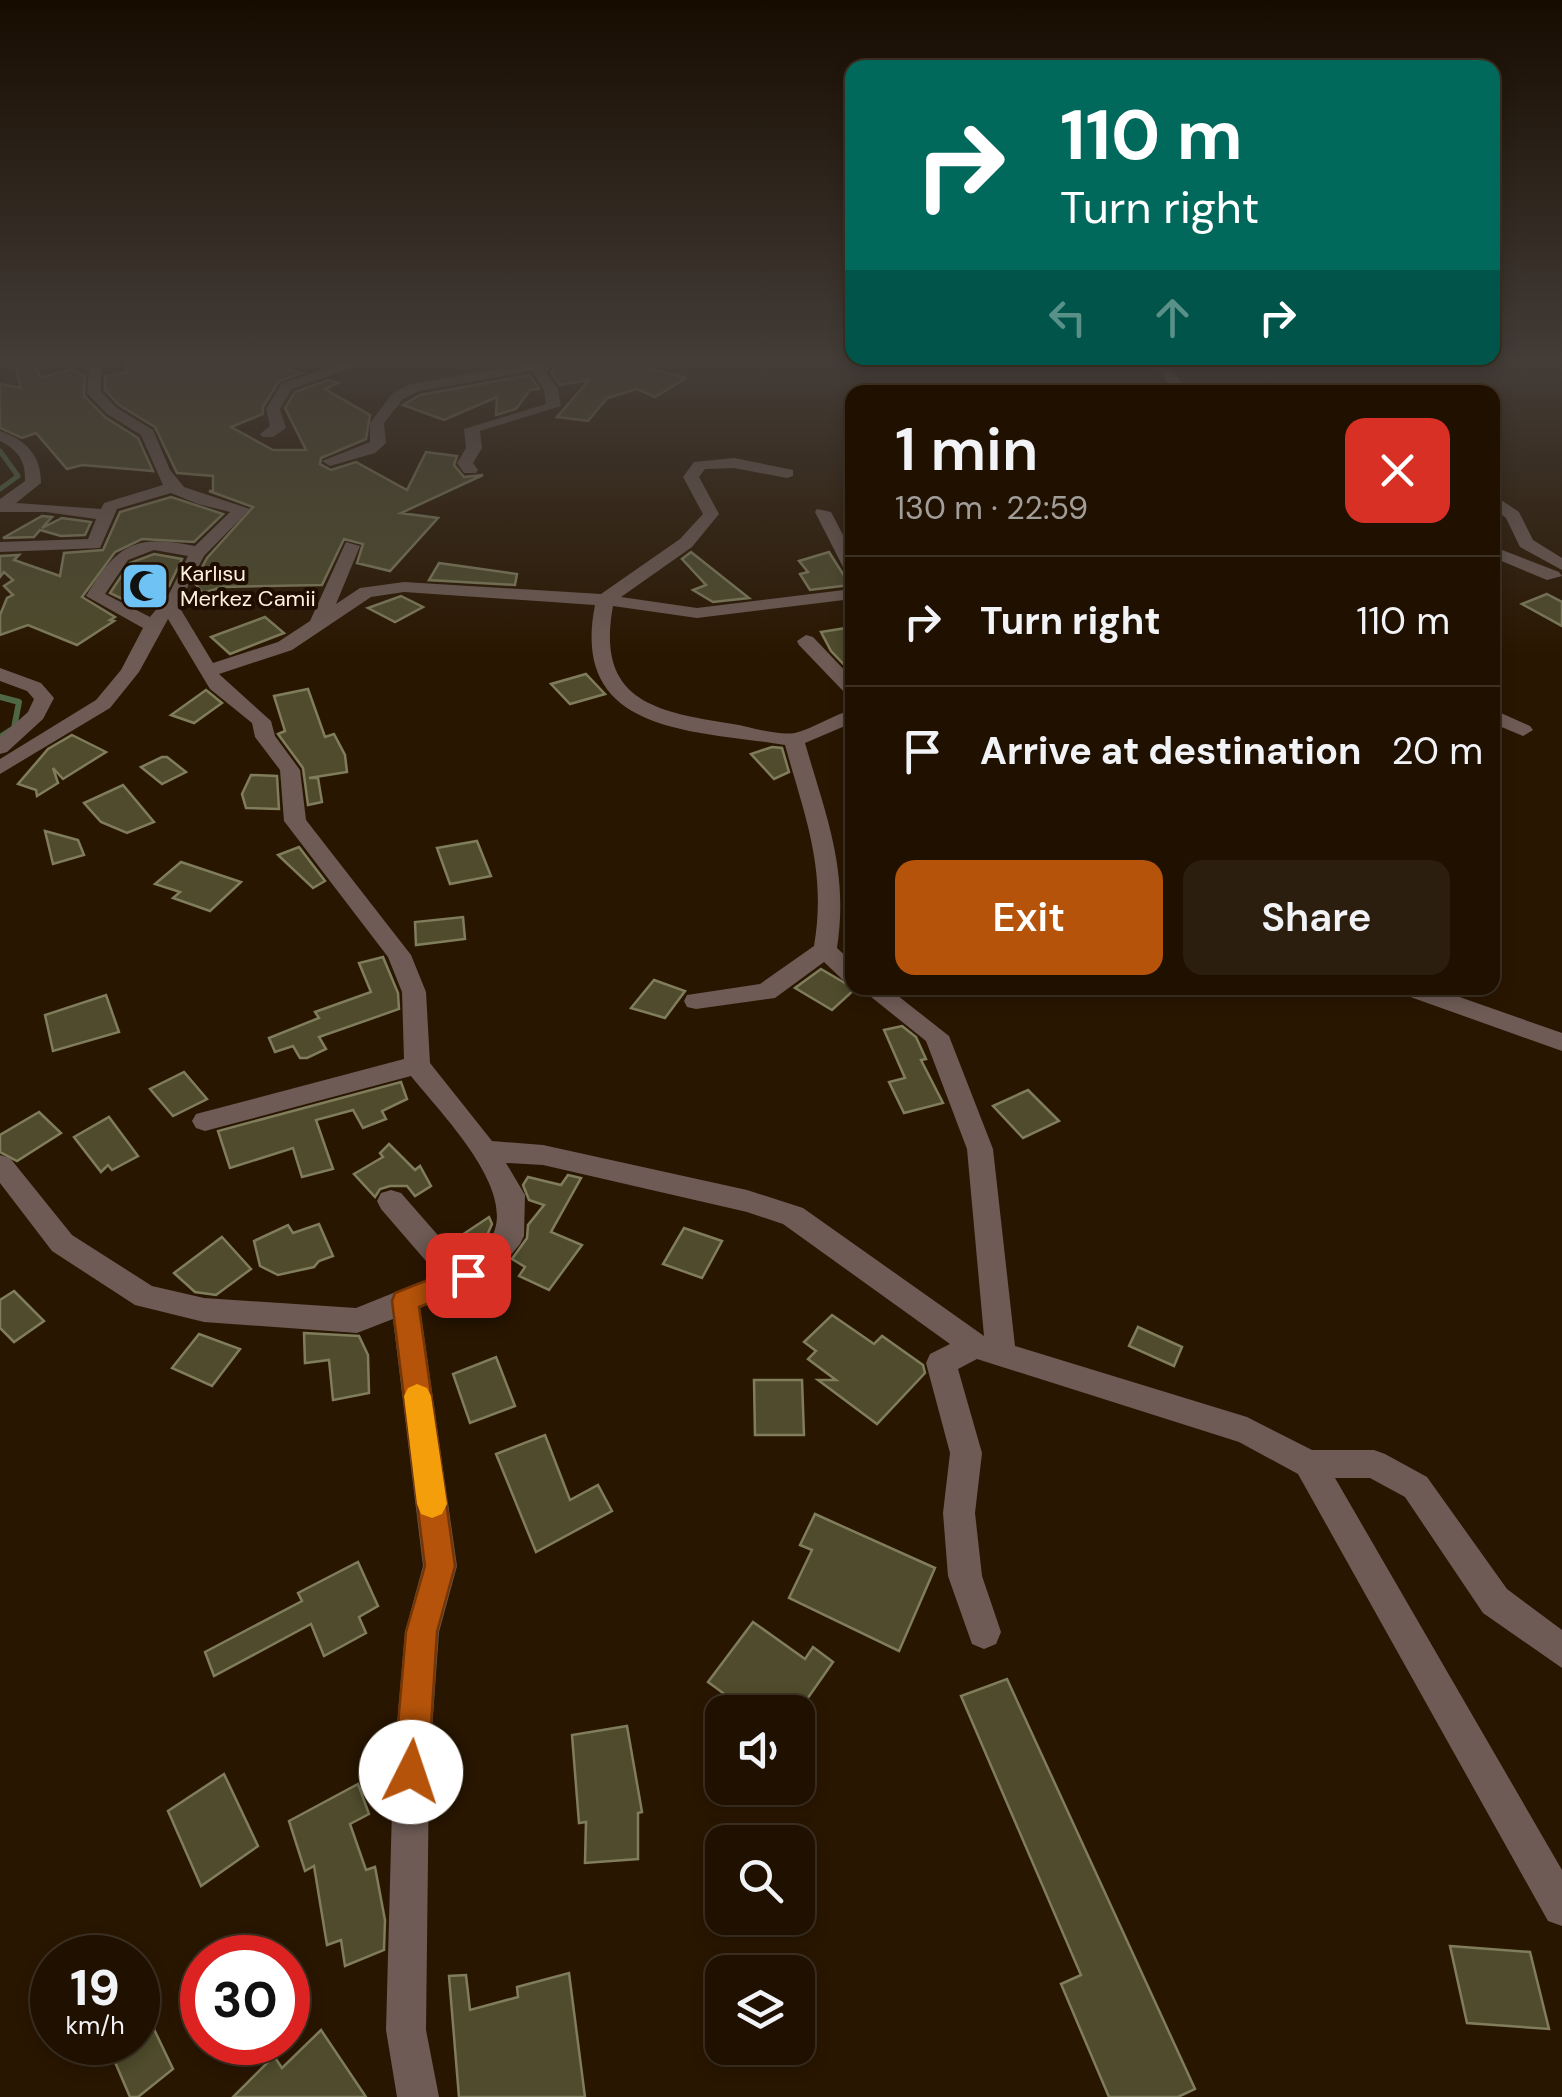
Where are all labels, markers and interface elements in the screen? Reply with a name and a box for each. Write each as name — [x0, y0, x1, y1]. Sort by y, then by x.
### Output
text: 110 m — [1060, 90, 1243, 181]
icon: right — [895, 100, 1025, 230]
text: Turn right — [1060, 178, 1259, 237]
icon: left — [1040, 290, 1095, 345]
icon: ahead — [1145, 290, 1200, 345]
icon: right — [1250, 290, 1305, 345]
text: 1 min — [895, 410, 1038, 489]
button: close — [1345, 418, 1450, 523]
text: 130 m · 22:59 — [895, 487, 1088, 529]
place label: Karlısu Merkez Camii — [180, 559, 316, 613]
mosque icon: Karlısu Merkez Camii — [119, 560, 171, 612]
icon: right — [895, 594, 950, 649]
text: Turn right — [980, 596, 1161, 646]
text: 110 m — [1356, 596, 1450, 646]
icon: arrive — [895, 724, 950, 779]
text: Arrive at destination — [980, 726, 1362, 776]
text: 20 m — [1392, 726, 1483, 776]
button: Exit — [895, 860, 1163, 975]
button: Share — [1183, 860, 1450, 975]
pin — [426, 1233, 511, 1318]
icon: arrive — [441, 1248, 496, 1303]
map controls — [705, 1695, 815, 2065]
button: sound — [705, 1695, 815, 1805]
position arrow — [359, 1720, 463, 1824]
button: search — [705, 1825, 815, 1935]
speed limit sign: 30 — [180, 1935, 310, 2065]
text: 19 — [70, 1955, 120, 2021]
button: layers — [705, 1955, 815, 2065]
text: km/h — [65, 2009, 125, 2042]

